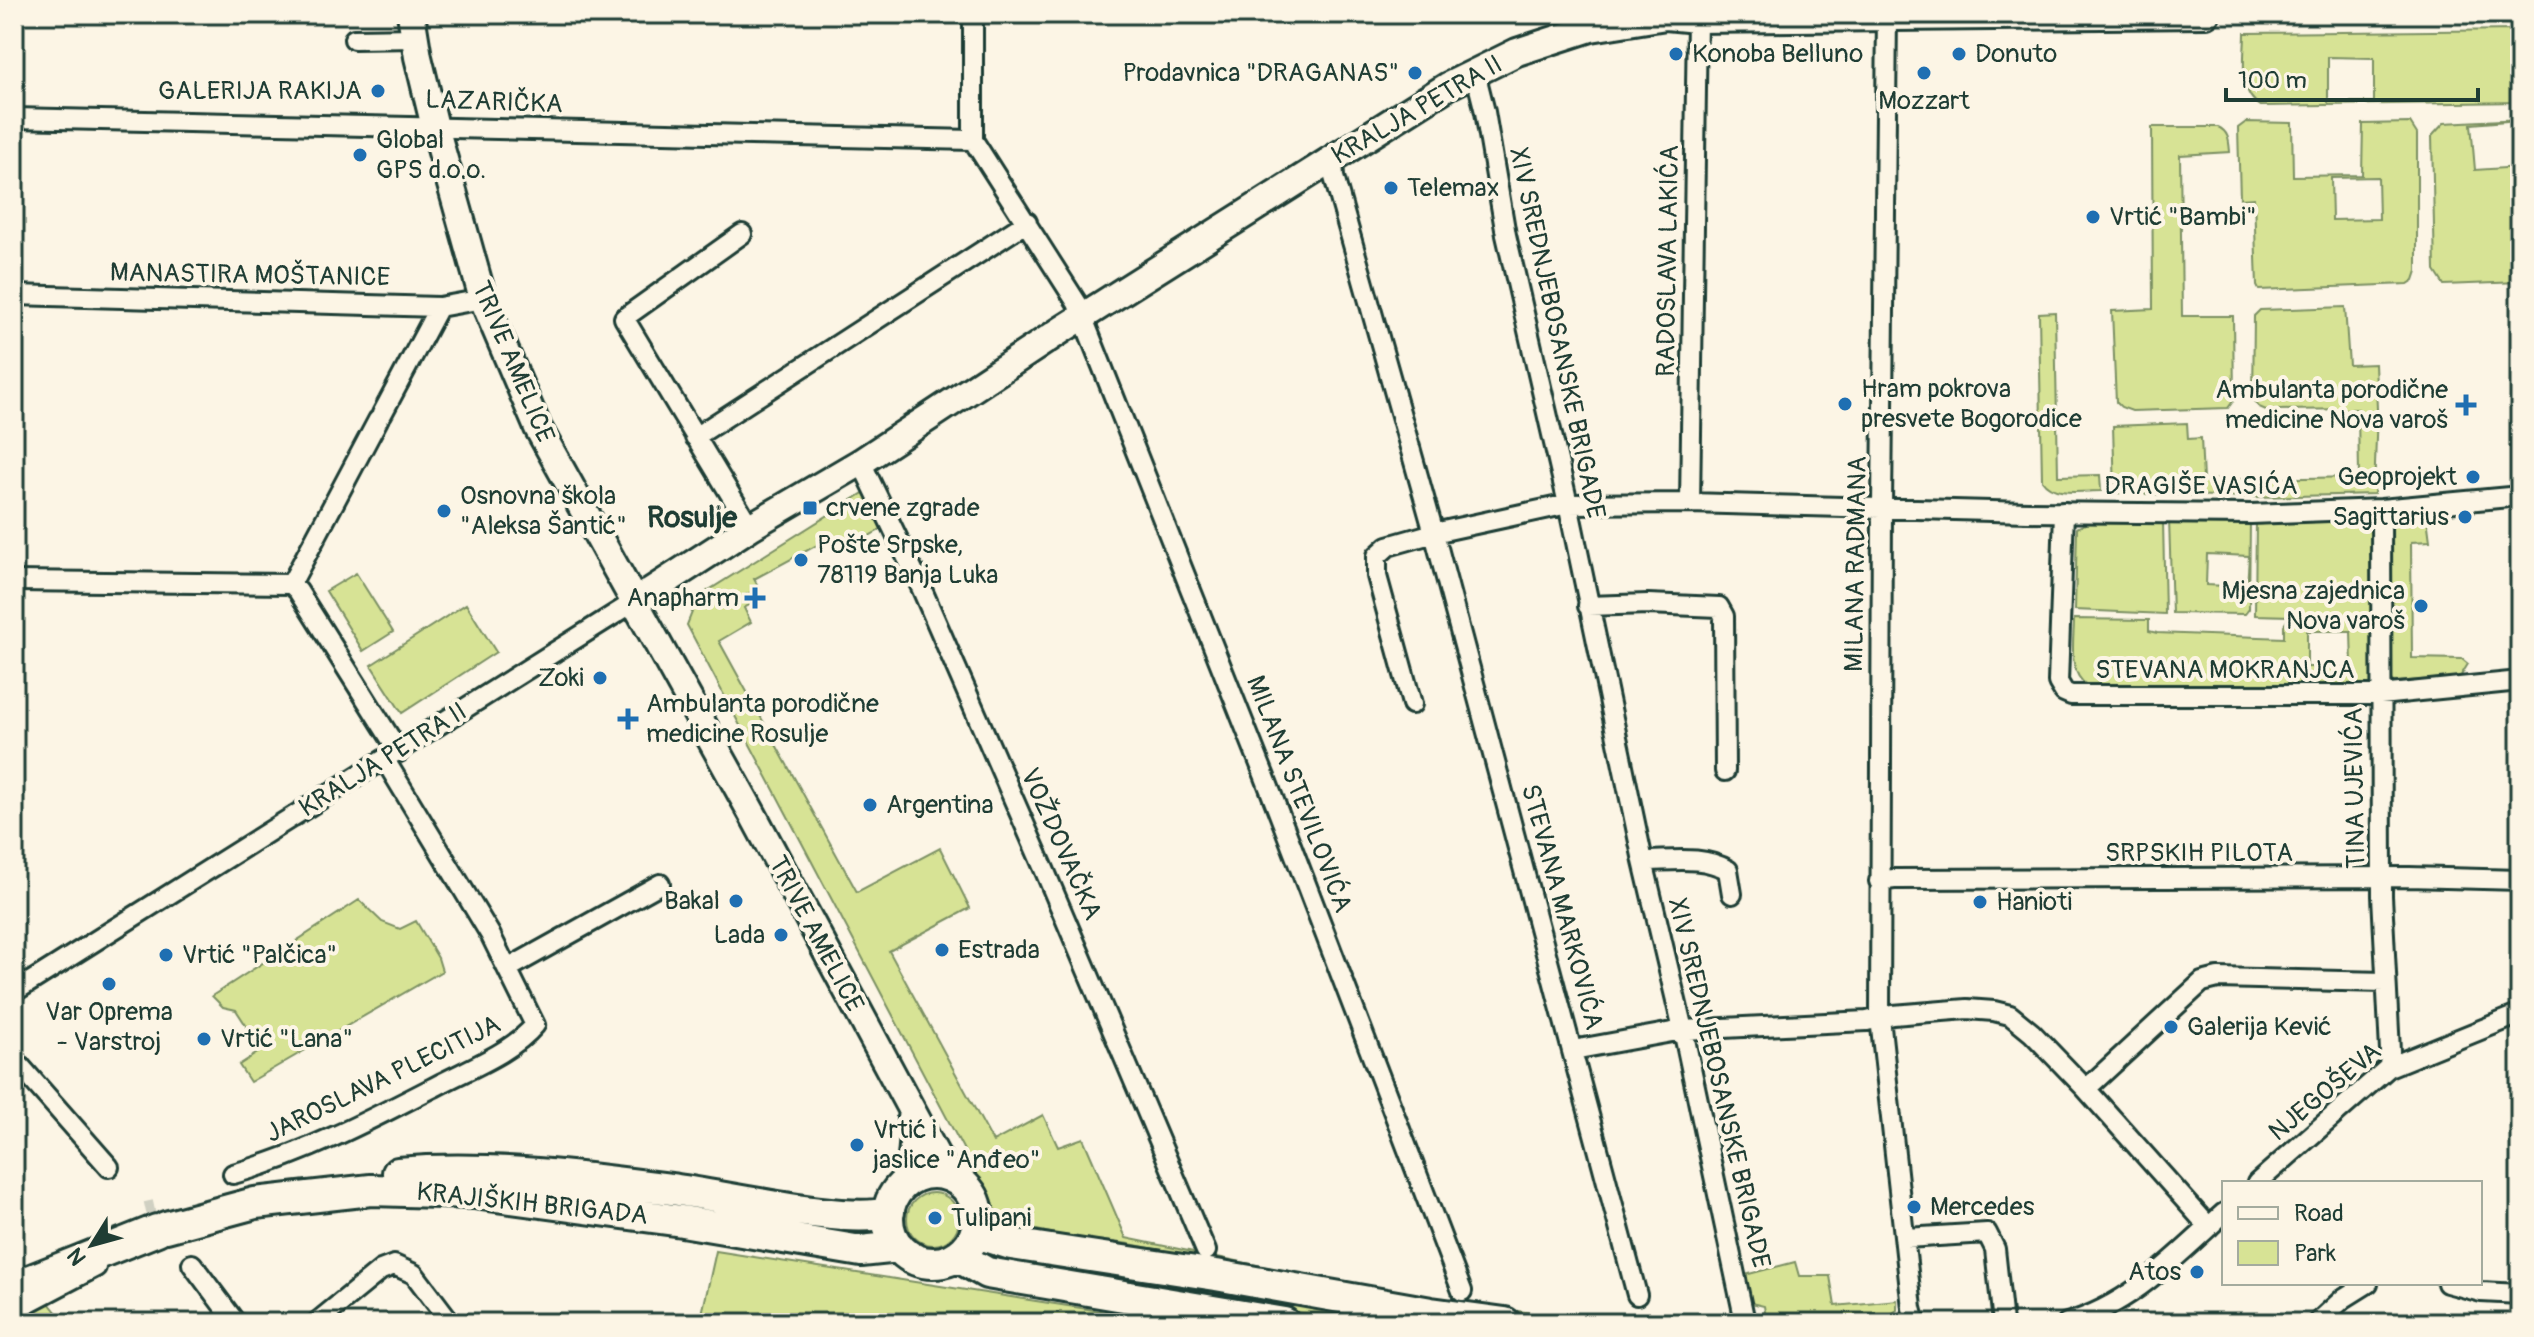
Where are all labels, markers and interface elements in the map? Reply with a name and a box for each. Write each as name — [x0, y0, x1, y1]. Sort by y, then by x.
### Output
place label: Konoba Belluno — [1692, 38, 1863, 70]
place label: Donuto — [1975, 38, 2057, 70]
marker: Konoba Belluno — [1667, 45, 1685, 63]
marker: Donuto — [1950, 45, 1968, 63]
street label: KRALJA PETRA II — [1326, 48, 1508, 172]
scale bar — [2226, 52, 2478, 102]
place label: Prodavnica "DRAGANAS" — [1123, 57, 1399, 89]
marker: Prodavnica "DRAGANAS" — [1406, 64, 1424, 82]
marker: Mozzart — [1915, 64, 1933, 82]
text: 100 m — [2238, 66, 2307, 95]
place label: GALERIJA RAKIJA — [158, 75, 362, 107]
marker: GALERIJA RAKIJA — [369, 82, 387, 100]
street label: LAZARIČKA — [425, 84, 563, 120]
place label: Mozzart — [1878, 85, 1970, 117]
place label: Global GPS d.o.o. — [376, 124, 486, 186]
street label: XIV SREDNJEBOSANSKE BRIGADE — [1502, 144, 1612, 522]
street label: RADOSLAVA LAKIĆA — [1650, 145, 1686, 377]
marker: Global GPS d.o.o. — [351, 146, 369, 164]
place label: Telemax — [1407, 172, 1500, 204]
marker: Telemax — [1382, 179, 1400, 197]
place label: Vrtić "Bambi" — [2109, 201, 2256, 233]
marker: Vrtić "Bambi" — [2084, 208, 2102, 226]
street label: MANASTIRA MOŠTANICE — [110, 256, 390, 293]
street label: TRIVE AMELICE — [465, 276, 561, 448]
place label: Hram pokrova presvete Bogorodice — [1861, 373, 2082, 435]
place label: Ambulanta porodične medicine Nova varoš — [2215, 374, 2448, 436]
marker: Ambulanta porodične medicine Nova varoš — [2455, 394, 2477, 416]
marker: Hram pokrova presvete Bogorodice — [1836, 395, 1854, 413]
street label: MILANA RADMANA — [1838, 456, 1874, 672]
place label: Geoprojekt — [2338, 461, 2458, 493]
marker: Geoprojekt — [2464, 468, 2482, 486]
street label: DRAGIŠE VASIĆA — [2104, 469, 2298, 502]
place label: Osnovna škola "Aleksa Šantić" — [460, 480, 627, 542]
place label: crvene zgrade — [826, 492, 980, 524]
district label: Rosulje — [647, 499, 738, 536]
marker: crvene zgrade — [801, 499, 819, 517]
place label: Sagittarius — [2332, 501, 2449, 533]
marker: Osnovna škola "Aleksa Šantić" — [435, 502, 453, 520]
marker: Sagittarius — [2456, 508, 2474, 526]
place label: Pošte Srpske, 78119 Banja Luka — [817, 529, 998, 591]
marker: Pošte Srpske, 78119 Banja Luka — [792, 551, 810, 569]
place label: Mjesna zajednica Nova varoš — [2222, 575, 2405, 637]
place label: Anapharm — [626, 582, 739, 614]
marker: Anapharm — [746, 589, 764, 607]
marker: Mjesna zajednica Nova varoš — [2412, 597, 2430, 615]
street label: STEVANA MOKRANJCA — [2095, 654, 2355, 686]
place label: Zoki — [538, 662, 584, 694]
marker: Zoki — [591, 669, 609, 687]
street label: MILANA STEVILOVIĆA — [1239, 671, 1359, 917]
place label: Ambulanta porodične medicine Rosulje — [646, 688, 879, 750]
street label: KRALJA PETRA II — [293, 696, 473, 824]
street label: TINA UJEVIĆA — [2338, 707, 2372, 869]
marker: Ambulanta porodične medicine Rosulje — [617, 708, 639, 730]
street label: VOŽDOVAČKA — [1013, 763, 1109, 925]
street label: STEVANA MARKOVIĆA — [1514, 781, 1610, 1033]
place label: Argentina — [886, 789, 994, 821]
marker: Argentina — [861, 796, 879, 814]
street label: SRPSKIH PILOTA — [2105, 837, 2293, 869]
street label: TRIVE AMELICE — [761, 850, 871, 1018]
place label: Bakal — [664, 885, 720, 917]
place label: Hanioti — [1996, 886, 2072, 918]
marker: Bakal — [727, 892, 745, 910]
marker: Hanioti — [1971, 893, 1989, 911]
street label: XIV SREDNJEBOSANSKE BRIGADE — [1661, 895, 1777, 1271]
place label: Lada — [713, 919, 765, 951]
marker: Lada — [772, 926, 790, 944]
place label: Estrada — [958, 934, 1040, 966]
place label: Vrtić "Palčica" — [182, 939, 337, 971]
marker: Estrada — [933, 941, 951, 959]
marker: Vrtić "Palčica" — [157, 946, 175, 964]
marker: Var Oprema - Varstroj — [100, 975, 118, 993]
place label: Var Oprema - Varstroj — [45, 996, 173, 1058]
street label: JAROSLAVA PLECITIJA — [260, 1008, 506, 1150]
place label: Galerija Kević — [2187, 1011, 2332, 1043]
marker: Galerija Kević — [2162, 1018, 2180, 1036]
place label: Vrtić "Lana" — [220, 1023, 353, 1055]
marker: Vrtić "Lana" — [195, 1030, 213, 1048]
street label: NJEGOŠEVA — [2262, 1035, 2388, 1148]
place label: Vrtić i jaslice "Anđeo" — [872, 1114, 1040, 1176]
marker: Vrtić i jaslice "Anđeo" — [848, 1136, 866, 1154]
street label: KRAJIŠKIH BRIGADA — [415, 1175, 649, 1232]
legend — [2222, 1181, 2482, 1285]
place label: Mercedes — [1930, 1191, 2035, 1223]
marker: Mercedes — [1905, 1198, 1923, 1216]
text: Road — [2294, 1199, 2344, 1228]
place label: Tulipani — [951, 1202, 1031, 1234]
north arrow — [52, 1205, 132, 1285]
marker: Tulipani — [926, 1209, 944, 1227]
text: Park — [2294, 1239, 2336, 1268]
text: N — [61, 1242, 92, 1271]
place label: Atos — [2128, 1256, 2181, 1288]
marker: Atos — [2188, 1263, 2206, 1281]

